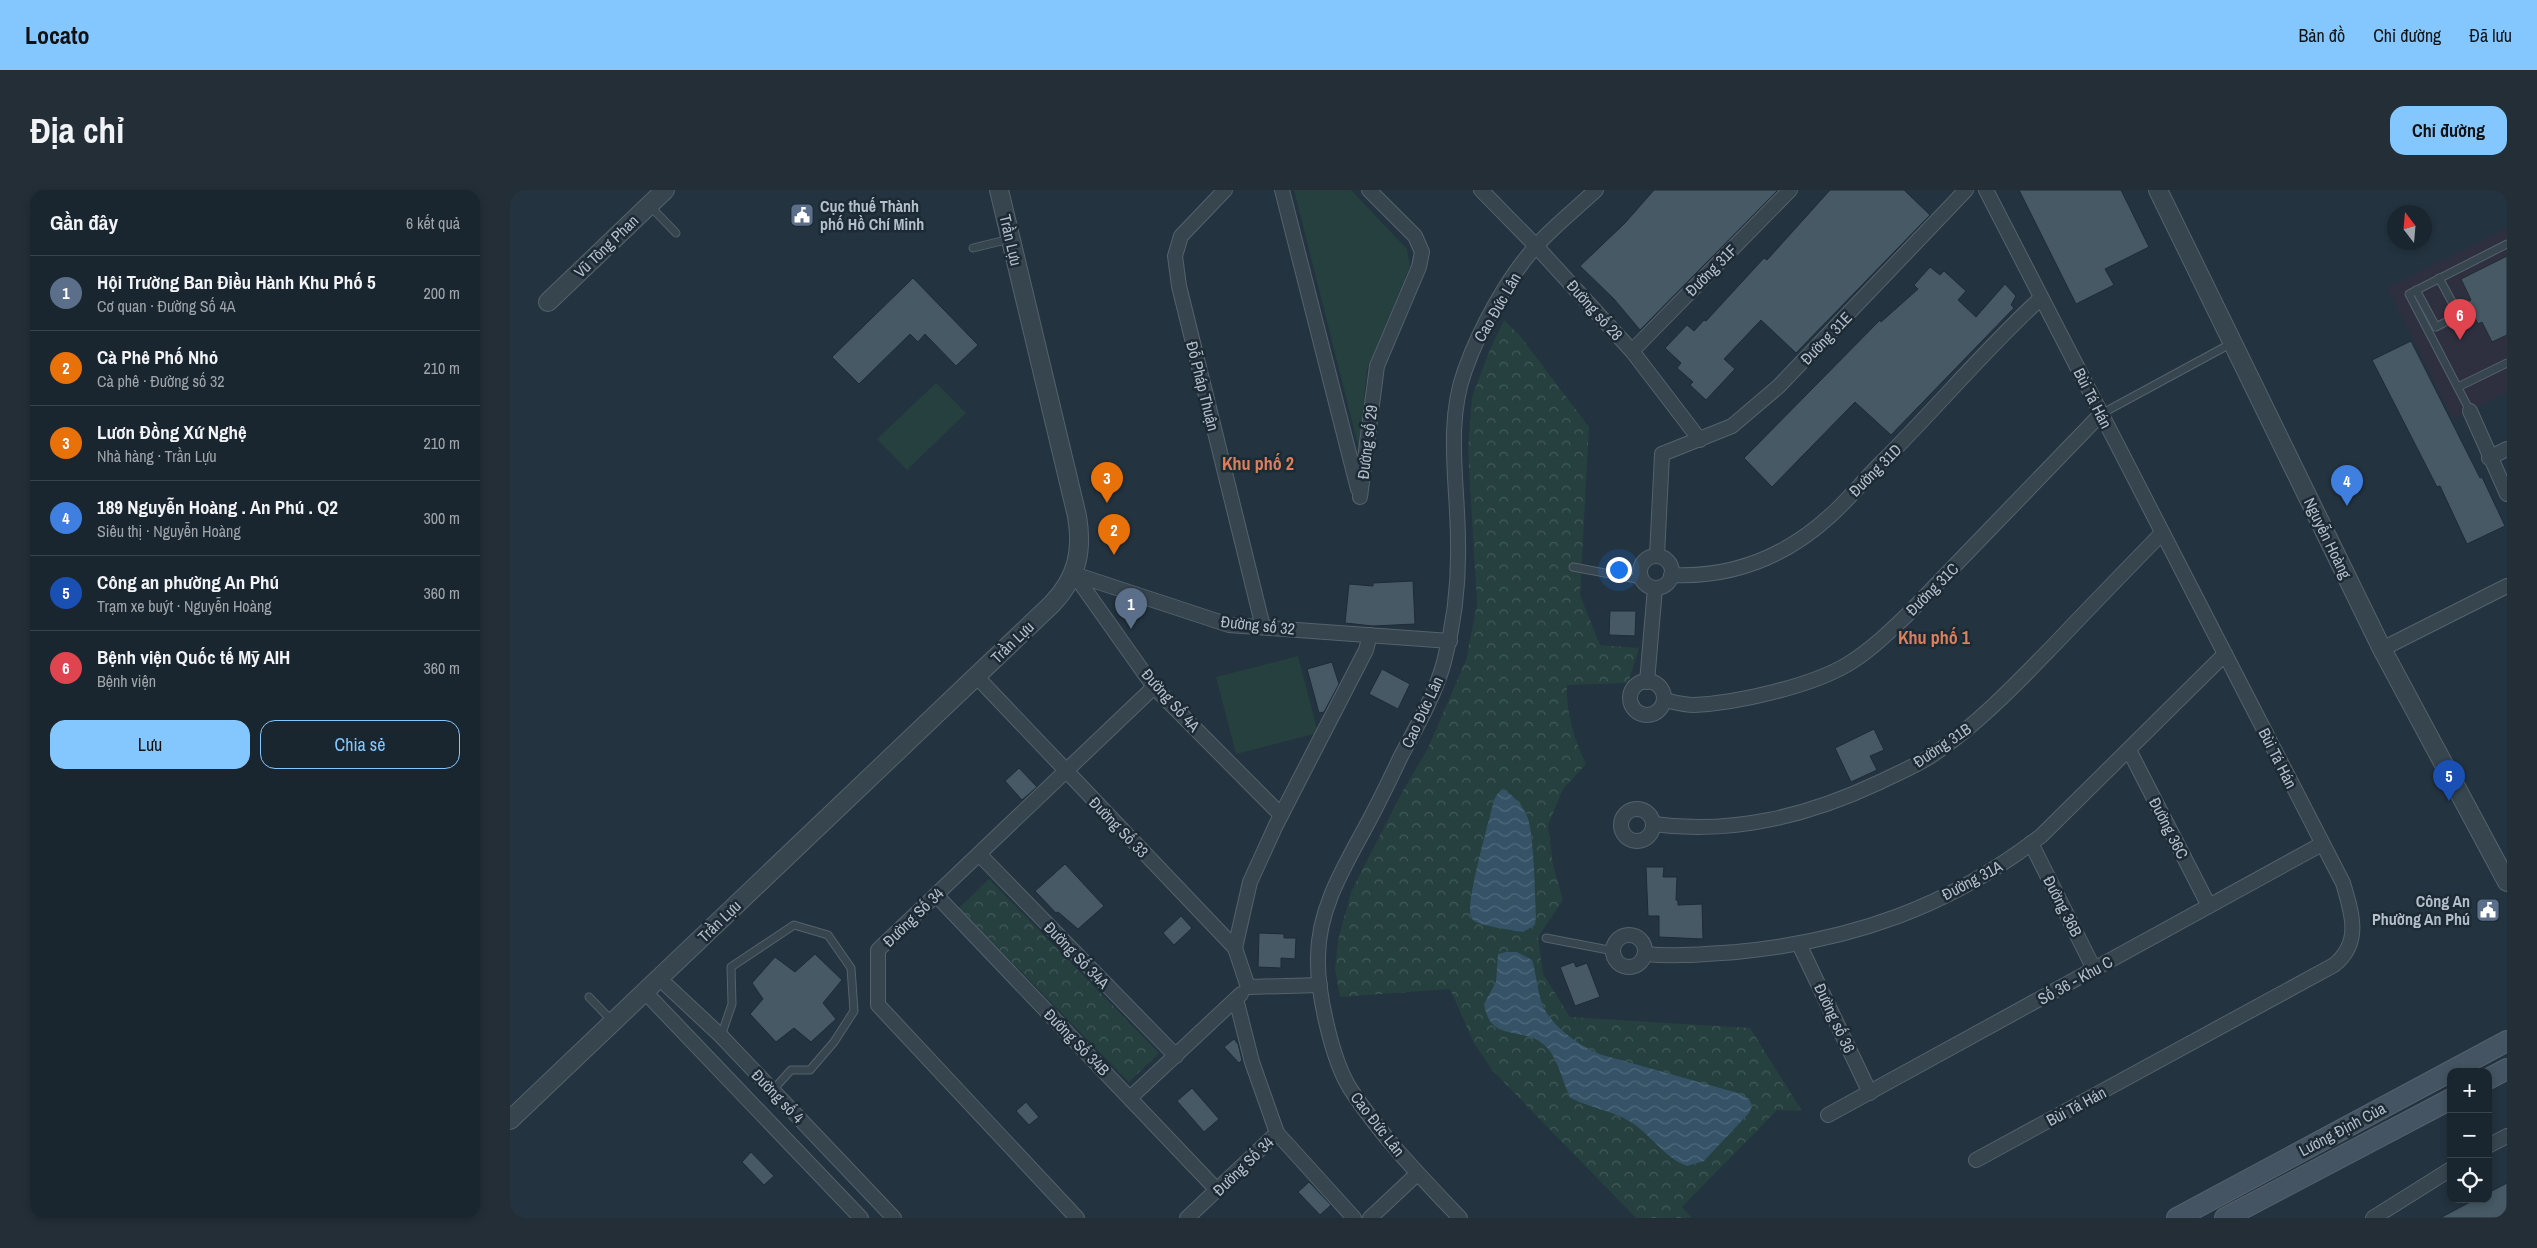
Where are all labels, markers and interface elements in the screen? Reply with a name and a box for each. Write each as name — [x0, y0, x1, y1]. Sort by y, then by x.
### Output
text: Locato — [25, 19, 90, 51]
text: Bản đồ — [2298, 23, 2345, 48]
text: Chỉ đường — [2373, 23, 2441, 48]
text: Đã lưu — [2469, 23, 2512, 48]
button: Chỉ đường — [2390, 106, 2507, 155]
text: Địa chỉ — [30, 107, 124, 154]
place label: Cục thuế Thành phố Hồ Chí Minh — [820, 195, 924, 235]
public building icon: Cục thuế Thành phố Hồ Chí Minh — [789, 202, 815, 228]
north arrow — [2387, 205, 2432, 250]
text: Gần đây — [50, 208, 118, 237]
street label: Vũ Tông Phan — [569, 210, 643, 282]
text: 6 kết quả — [406, 212, 460, 234]
street label: Trần Lựu — [994, 212, 1028, 268]
street label: Đường 31F — [1680, 239, 1742, 301]
street label: Cao Đức Lân — [1468, 268, 1526, 346]
text: Hội Trường Ban Điều Hành Khu Phố 5 — [97, 269, 376, 295]
street label: Đường số 28 — [1562, 275, 1628, 345]
text: 1 — [62, 282, 70, 304]
text: 200 m — [424, 282, 460, 304]
text: Cơ quan · Đường Số 4A — [97, 295, 236, 317]
pin: 6 — [2444, 299, 2476, 340]
street label: Đường 31E — [1795, 307, 1857, 369]
street label: Đỗ Pháp Thuận — [1181, 339, 1225, 433]
text: Cà Phê Phố Nhỏ — [97, 344, 218, 370]
text: 2 — [62, 357, 70, 379]
text: 210 m — [424, 357, 460, 379]
street label: Bùi Tá Hán — [2068, 364, 2118, 432]
text: Cà phê · Đường số 32 — [97, 370, 225, 392]
street label: Đường số 29 — [1352, 404, 1382, 480]
text: Lươn Đồng Xứ Nghệ — [97, 419, 247, 445]
text: 3 — [62, 432, 70, 454]
text: 210 m — [424, 432, 460, 454]
street label: Đường 31D — [1844, 439, 1906, 501]
text: Nhà hàng · Trần Lựu — [97, 445, 217, 467]
district label: Khu phố 2 — [1222, 451, 1294, 476]
pin: 3 — [1091, 462, 1123, 503]
pin: 4 — [2331, 465, 2363, 506]
text: 189 Nguyễn Hoàng . An Phú . Q2 — [97, 494, 338, 520]
street label: Nguyễn Hoàng — [2299, 494, 2357, 583]
text: 4 — [62, 507, 70, 529]
text: 300 m — [424, 507, 460, 529]
pin: 2 — [1098, 514, 1130, 555]
text: Siêu thị · Nguyễn Hoàng — [97, 520, 241, 542]
your location — [1606, 557, 1632, 583]
street label: Đường 31C — [1901, 558, 1963, 620]
text: Công an phường An Phú — [97, 569, 279, 595]
text: 5 — [62, 582, 70, 604]
text: 360 m — [424, 582, 460, 604]
pin: 1 — [1115, 588, 1147, 629]
text: Trạm xe buýt · Nguyễn Hoàng — [97, 595, 272, 617]
street label: Đường số 32 — [1220, 610, 1296, 640]
street label: Trần Lựu — [986, 616, 1038, 668]
district label: Khu phố 1 — [1898, 625, 1971, 650]
text: Bệnh viện Quốc tế Mỹ AIH — [97, 644, 290, 670]
text: 6 — [62, 657, 70, 679]
text: 360 m — [424, 657, 460, 679]
street label: Đường Số 4A — [1137, 664, 1205, 737]
text: Bệnh viện — [97, 670, 156, 692]
street label: Cao Đức Lân — [1396, 673, 1448, 751]
street label: Đường 31B — [1909, 717, 1976, 772]
button: Lưu — [50, 720, 250, 769]
button: Chia sẻ — [260, 720, 460, 769]
street label: Bùi Tá Hán — [2253, 724, 2303, 792]
pin: 5 — [2433, 760, 2465, 801]
street label: Đường Số 33 — [1084, 792, 1154, 862]
street label: Đường 36C — [2144, 793, 2194, 863]
street label: Đường 31A — [1938, 855, 2006, 905]
street label: Đường 36B — [2038, 872, 2088, 940]
street label: Đường Số 34 — [878, 882, 948, 952]
place label: Công An Phường An Phú — [2372, 890, 2470, 930]
street label: Trần Lựu — [693, 895, 745, 947]
public building icon: Công An Phường An Phú — [2475, 897, 2501, 923]
street label: Đường Số 34A — [1039, 917, 1115, 994]
street label: Số 36 - Khu C — [2034, 950, 2116, 1010]
street label: Đường số 36 — [1809, 980, 1861, 1056]
street label: Đường Số 34B — [1039, 1004, 1115, 1081]
street label: Đường số 4 — [747, 1064, 809, 1128]
map controls — [2447, 1068, 2492, 1203]
button: + — [2447, 1068, 2492, 1113]
street label: Bùi Tá Hán — [2042, 1081, 2110, 1131]
street label: Cao Đức Lân — [1346, 1087, 1410, 1161]
street label: Lương Định Của — [2295, 1097, 2390, 1161]
button: − — [2447, 1113, 2492, 1158]
street label: Đường Số 34 — [1208, 1131, 1278, 1201]
button: locate — [2447, 1158, 2492, 1203]

